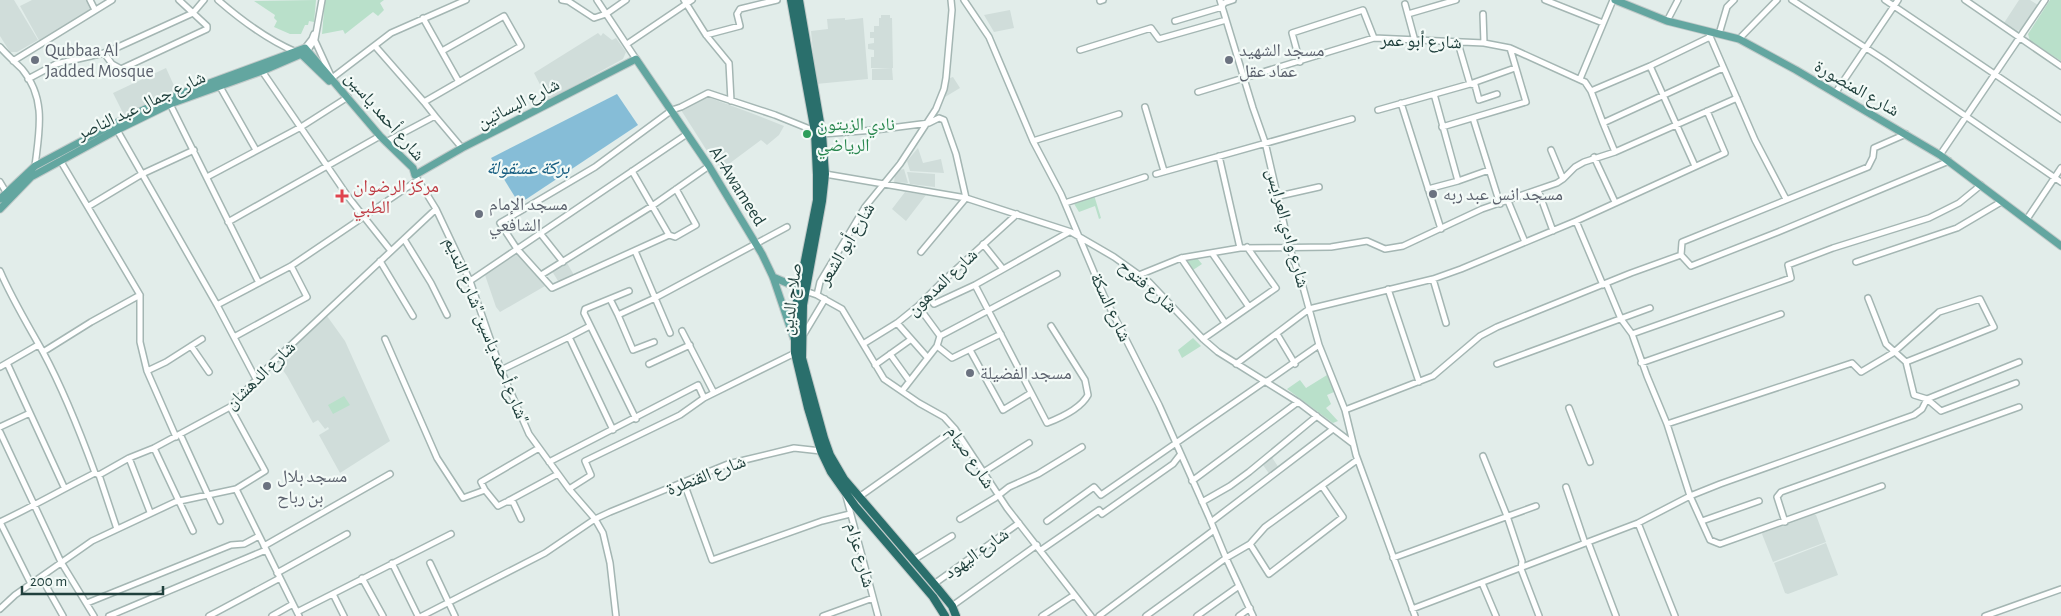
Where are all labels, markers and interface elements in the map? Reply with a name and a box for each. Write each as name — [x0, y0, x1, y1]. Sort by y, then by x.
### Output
street label: شارع أبو عمر — [1379, 29, 1462, 53]
place label: Qubbaa Al Jadded Mosque — [45, 42, 154, 81]
place label: مسجد الشهيد عماد عقل — [1239, 42, 1325, 82]
marker: Qubbaa Al Jadded Mosque — [29, 54, 41, 66]
marker: مسجد الشهيد عماد عقل — [1223, 54, 1235, 66]
street label: شارع المنصورة — [1810, 57, 1902, 121]
street label: شارع أحمد ياسين — [340, 67, 430, 165]
street label: شارع جمال عبد الناصر — [74, 68, 209, 145]
street label: شارع البساتين — [474, 75, 563, 133]
place label: نادي الزيتون الرياضي — [817, 116, 895, 160]
marker: نادي الزيتون الرياضي — [801, 128, 813, 140]
street label: Al-Awameed — [706, 144, 769, 229]
water label: بركة عسقولة — [486, 159, 570, 179]
street label: شارع وادي العرايس — [1258, 167, 1312, 291]
place label: مركز الرضوان الطبي — [353, 178, 439, 222]
place label: مسجد انس عبد ربه — [1443, 186, 1563, 205]
marker: مسجد انس عبد ربه — [1427, 188, 1439, 200]
marker: مركز الرضوان الطبي — [335, 189, 349, 203]
place label: مسجد الإمام الشافعي — [489, 196, 568, 240]
street label: شارع أبو الشعر — [812, 199, 879, 290]
marker: مسجد الإمام الشافعي — [473, 208, 485, 220]
street label: شارع أحمد ياسين "شارع النديم" — [439, 234, 534, 427]
street label: شارع المدهون — [904, 246, 982, 321]
street label: شارع فتوح — [1113, 257, 1180, 318]
street label: صلاح الدين — [779, 262, 807, 337]
street label: شارع السكة — [1085, 270, 1134, 345]
street label: شارع الدهشان — [222, 338, 300, 414]
place label: مسجد الفضيلة — [980, 365, 1072, 383]
marker: مسجد الفضيلة — [964, 367, 976, 379]
street label: شارع صيام — [941, 423, 998, 493]
street label: شارع القنطرة — [664, 453, 749, 500]
place label: مسجد بلال بن رباح — [277, 468, 347, 509]
marker: مسجد بلال بن رباح — [261, 480, 273, 492]
street label: شارع عزام — [841, 521, 877, 590]
street label: شارع اليهود — [941, 525, 1013, 583]
scale bar — [22, 564, 164, 596]
text: 200 m — [30, 574, 67, 589]

